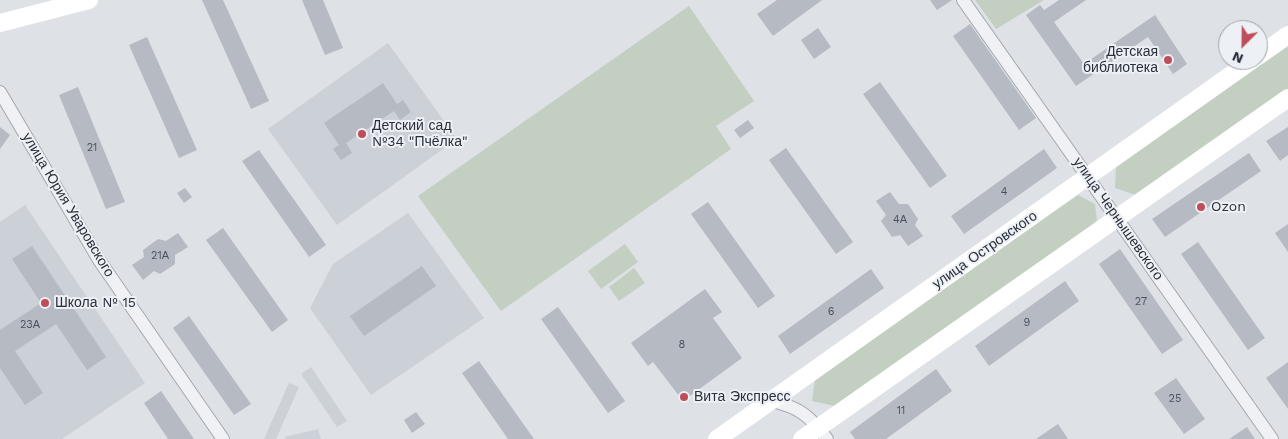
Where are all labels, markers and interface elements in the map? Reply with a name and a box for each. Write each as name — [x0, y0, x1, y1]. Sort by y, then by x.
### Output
north arrow — [1218, 20, 1268, 70]
place label: Детская библиотека — [1083, 44, 1158, 76]
text: N — [1230, 48, 1245, 67]
marker: Детская библиотека — [1162, 54, 1174, 66]
place label: Детский сад №34 "Пчёлка" — [372, 118, 468, 150]
marker: Детский сад №34 "Пчёлка" — [356, 128, 368, 140]
street label: улица Юрия Уваровского — [18, 130, 118, 280]
house number: 21 — [87, 141, 97, 155]
street label: улица Чернышевского — [1069, 154, 1167, 284]
house number: 4 — [1001, 185, 1007, 199]
place label: Ozon — [1211, 199, 1246, 215]
marker: Ozon — [1195, 201, 1207, 213]
street label: улица Островского — [929, 208, 1041, 292]
house number: 4А — [893, 213, 907, 227]
house number: 21А — [151, 249, 169, 263]
place label: Школа № 15 — [55, 295, 136, 311]
house number: 27 — [1135, 295, 1147, 309]
marker: Школа № 15 — [39, 297, 51, 309]
house number: 6 — [828, 305, 834, 319]
house number: 9 — [1024, 316, 1030, 330]
house number: 23А — [20, 318, 40, 332]
house number: 8 — [679, 338, 685, 352]
place label: Вита Экспресс — [694, 389, 790, 405]
marker: Вита Экспресс — [678, 391, 690, 403]
house number: 25 — [1169, 392, 1181, 406]
house number: 11 — [897, 404, 905, 418]

